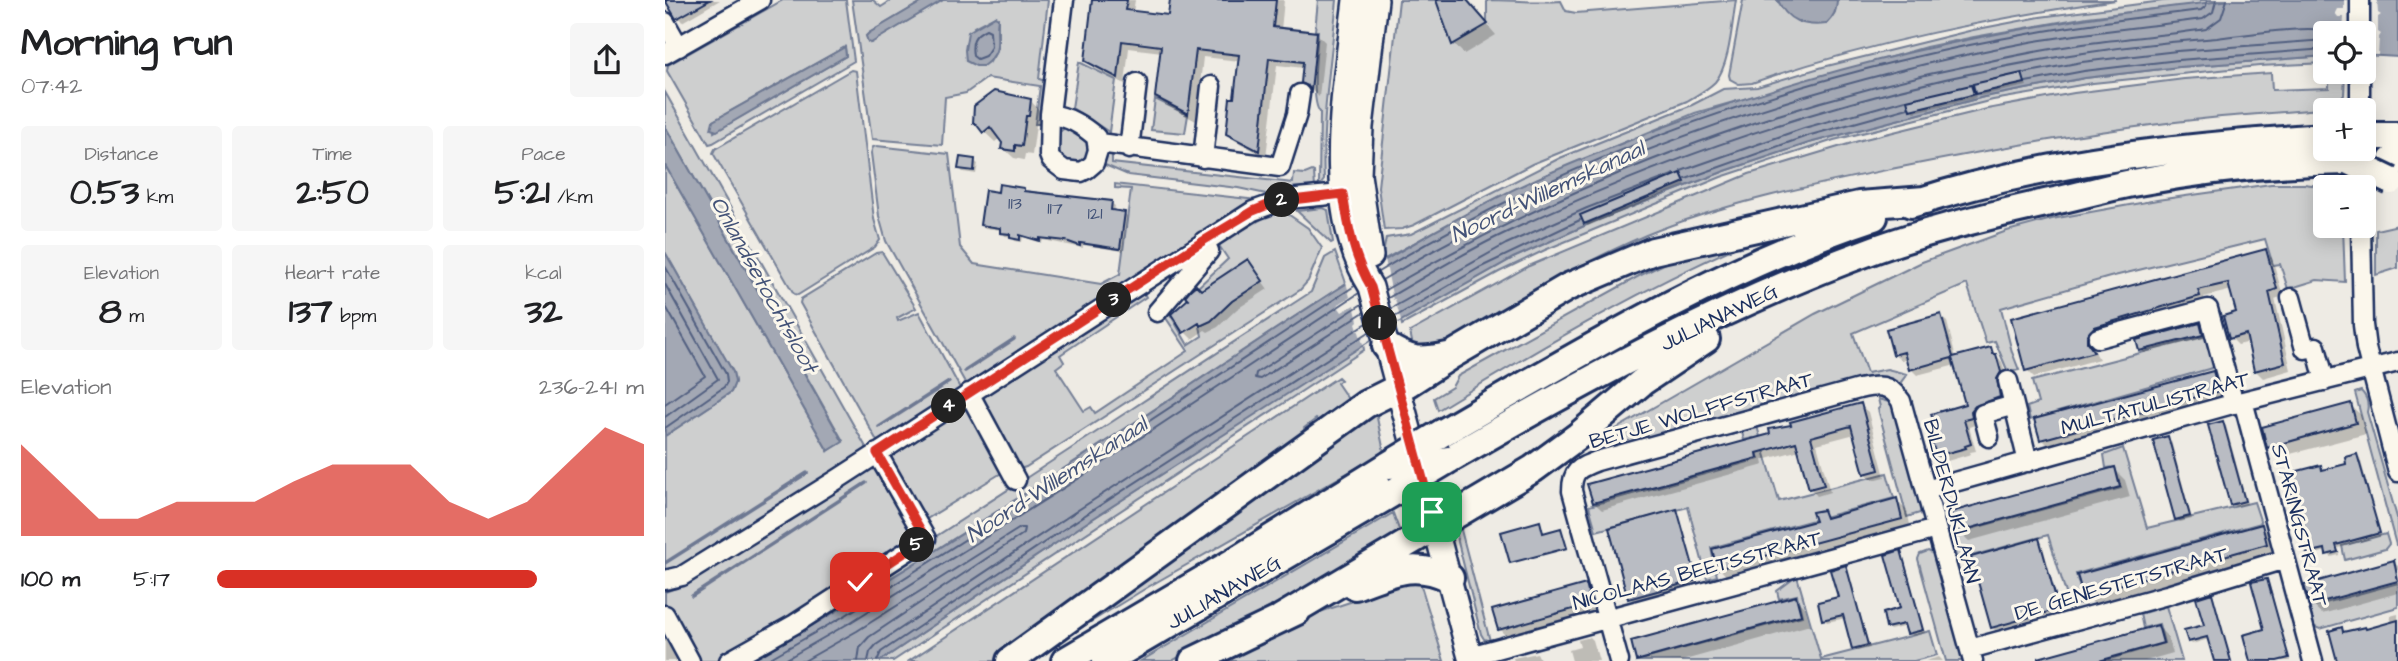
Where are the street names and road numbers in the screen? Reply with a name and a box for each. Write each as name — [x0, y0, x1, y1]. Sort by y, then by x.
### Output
street label: JULIANAWEG — [1656, 276, 1783, 358]
street label: BETJE WOLFFSTRAAT — [1586, 364, 1817, 456]
street label: MULTATULISTRAAT — [2058, 364, 2254, 443]
street label: BILDERDIJKLAAN — [1916, 416, 1987, 586]
street label: STARINGSTRAAT — [2264, 441, 2335, 611]
street label: NICOLAAS BEETSSTRAAT — [1569, 523, 1826, 618]
street label: DE GENESTETSTRAAT — [2011, 539, 2232, 628]
street label: JULIANAWEG — [1162, 548, 1287, 637]

